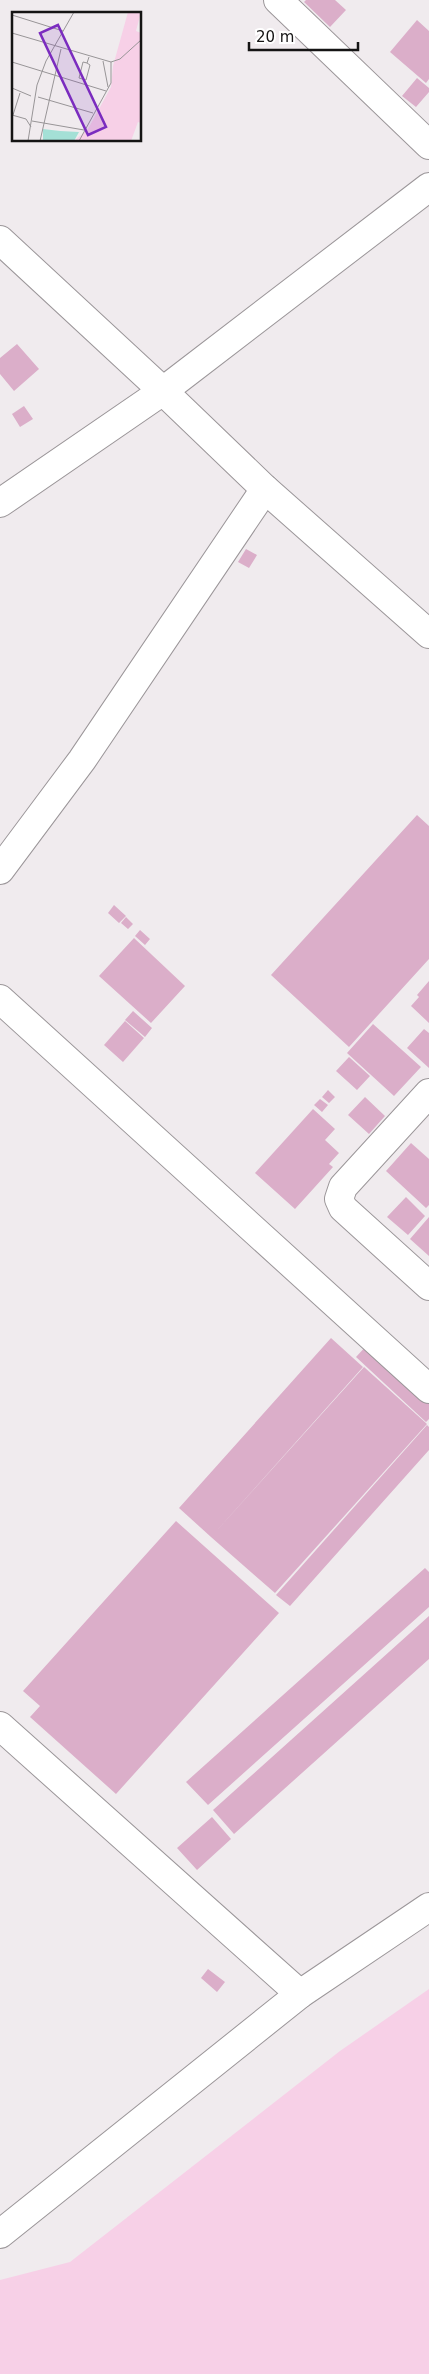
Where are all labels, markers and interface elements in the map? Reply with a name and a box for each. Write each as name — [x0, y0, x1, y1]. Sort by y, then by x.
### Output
inset map — [12, 12, 141, 141]
scale bar — [249, 20, 358, 52]
text: 20 m — [256, 28, 294, 46]

